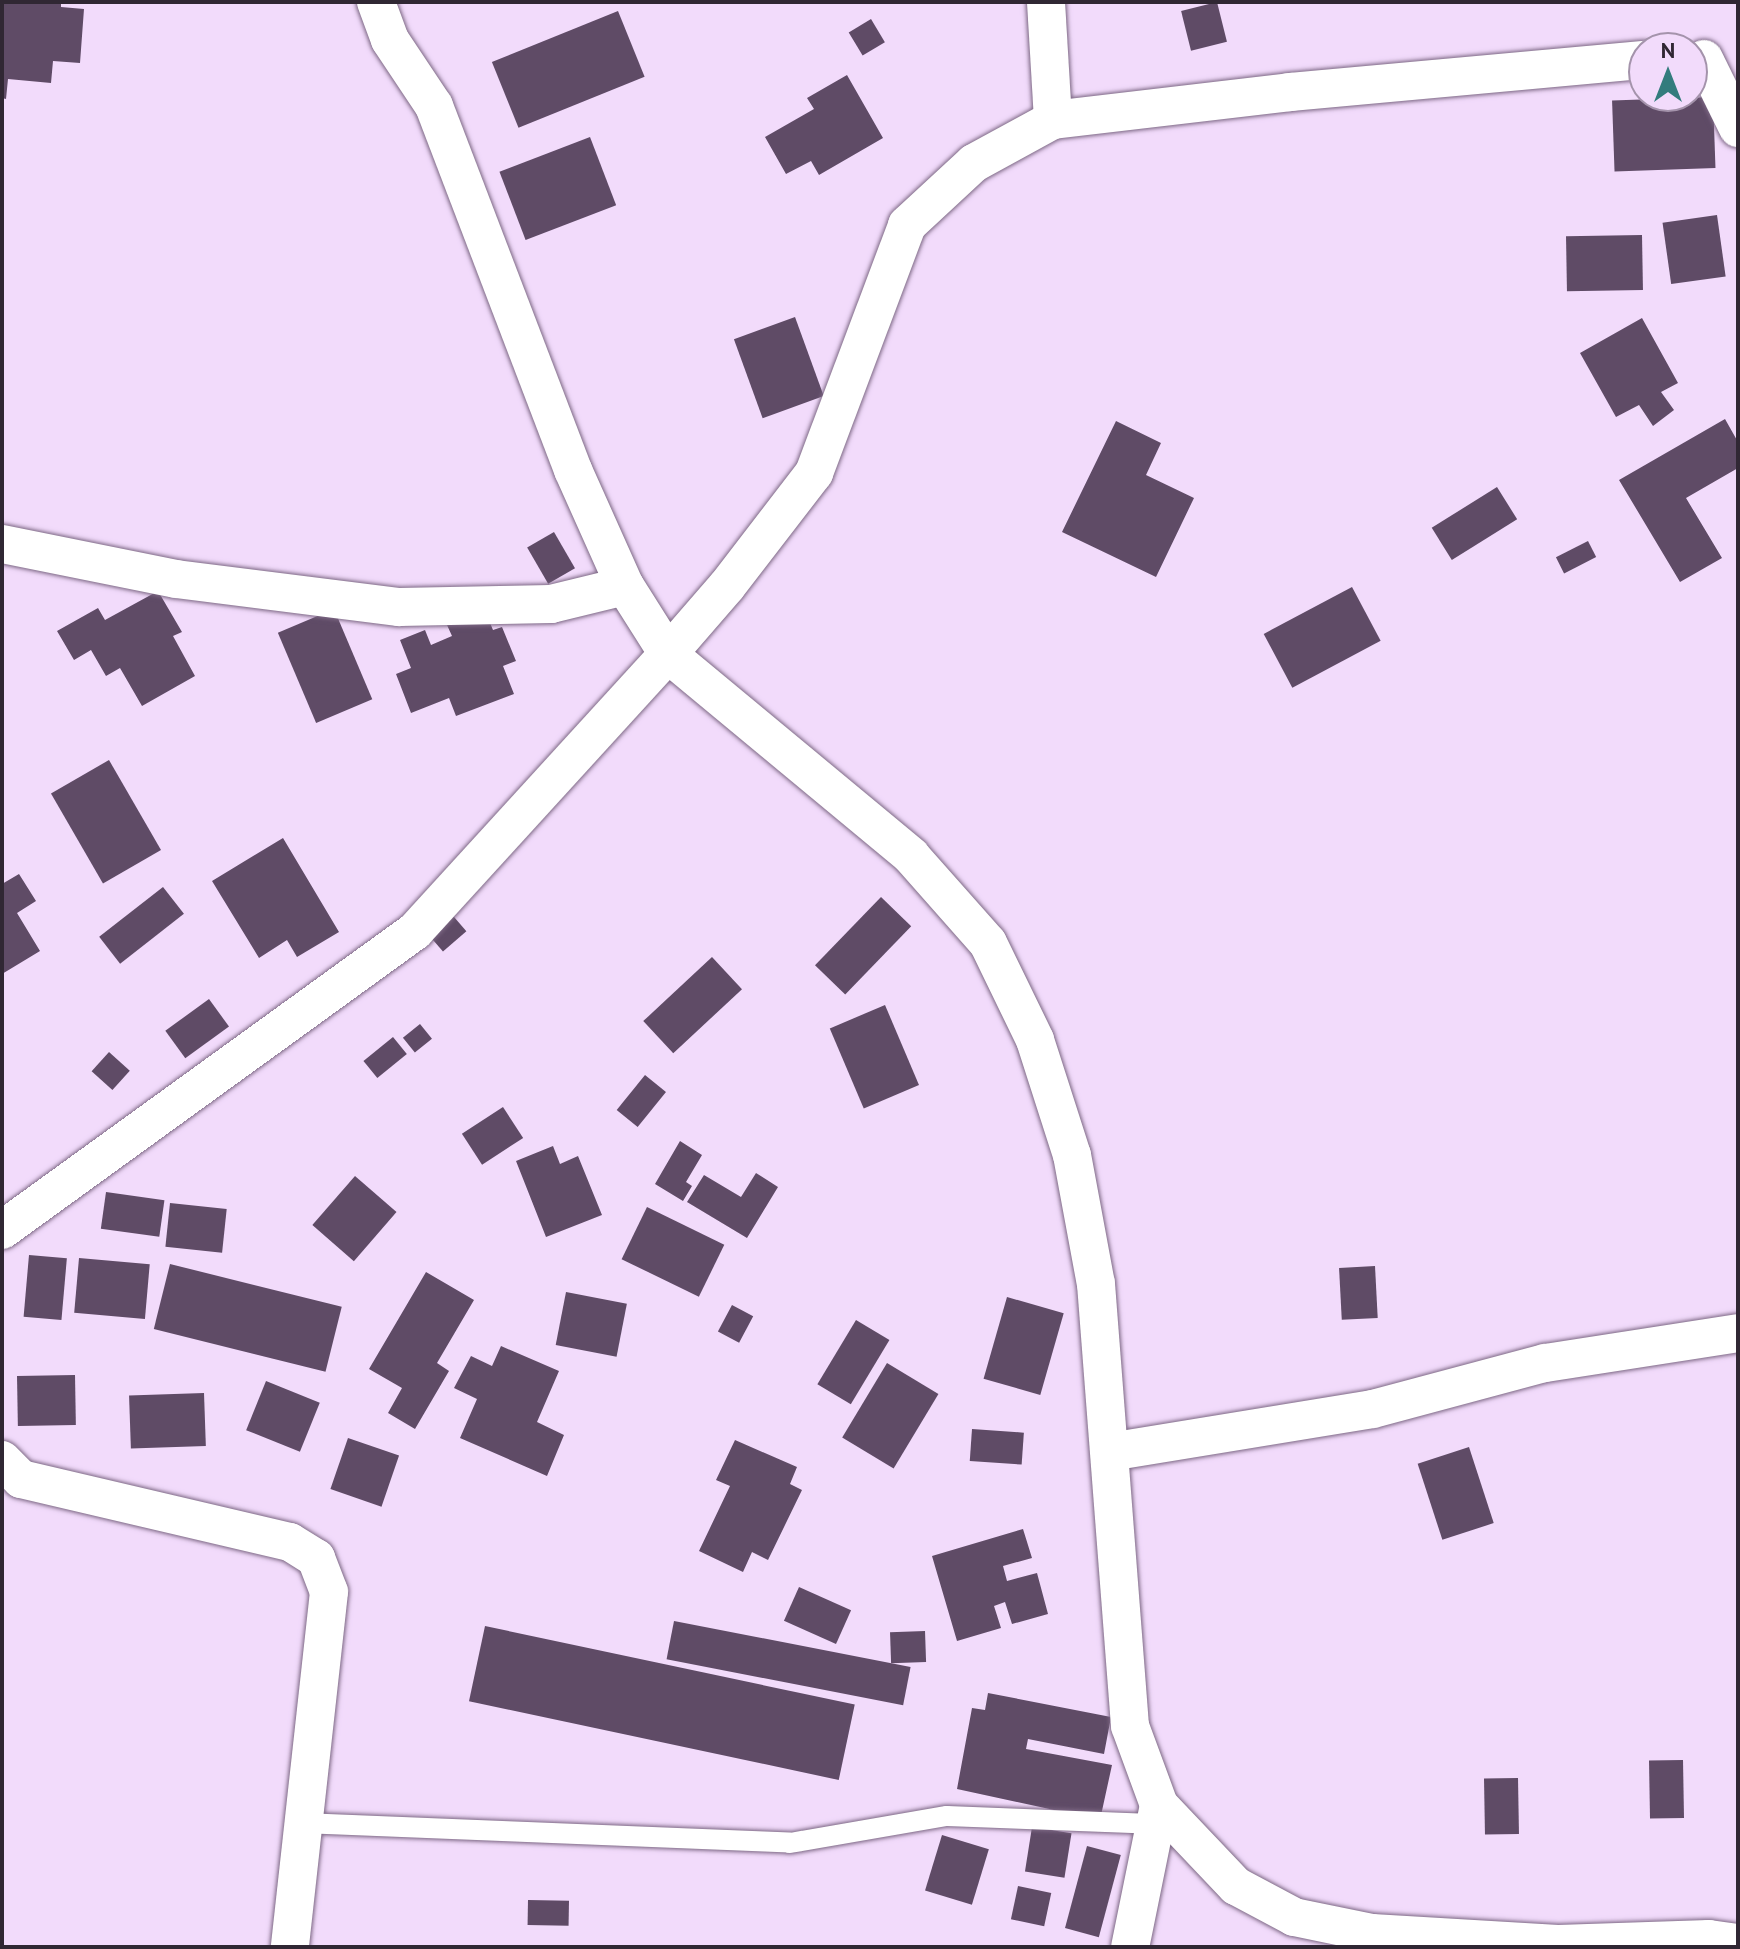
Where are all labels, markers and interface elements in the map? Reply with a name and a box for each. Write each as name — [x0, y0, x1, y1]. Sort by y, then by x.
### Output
north arrow — [1628, 32, 1708, 112]
text: N — [1661, 36, 1675, 64]

